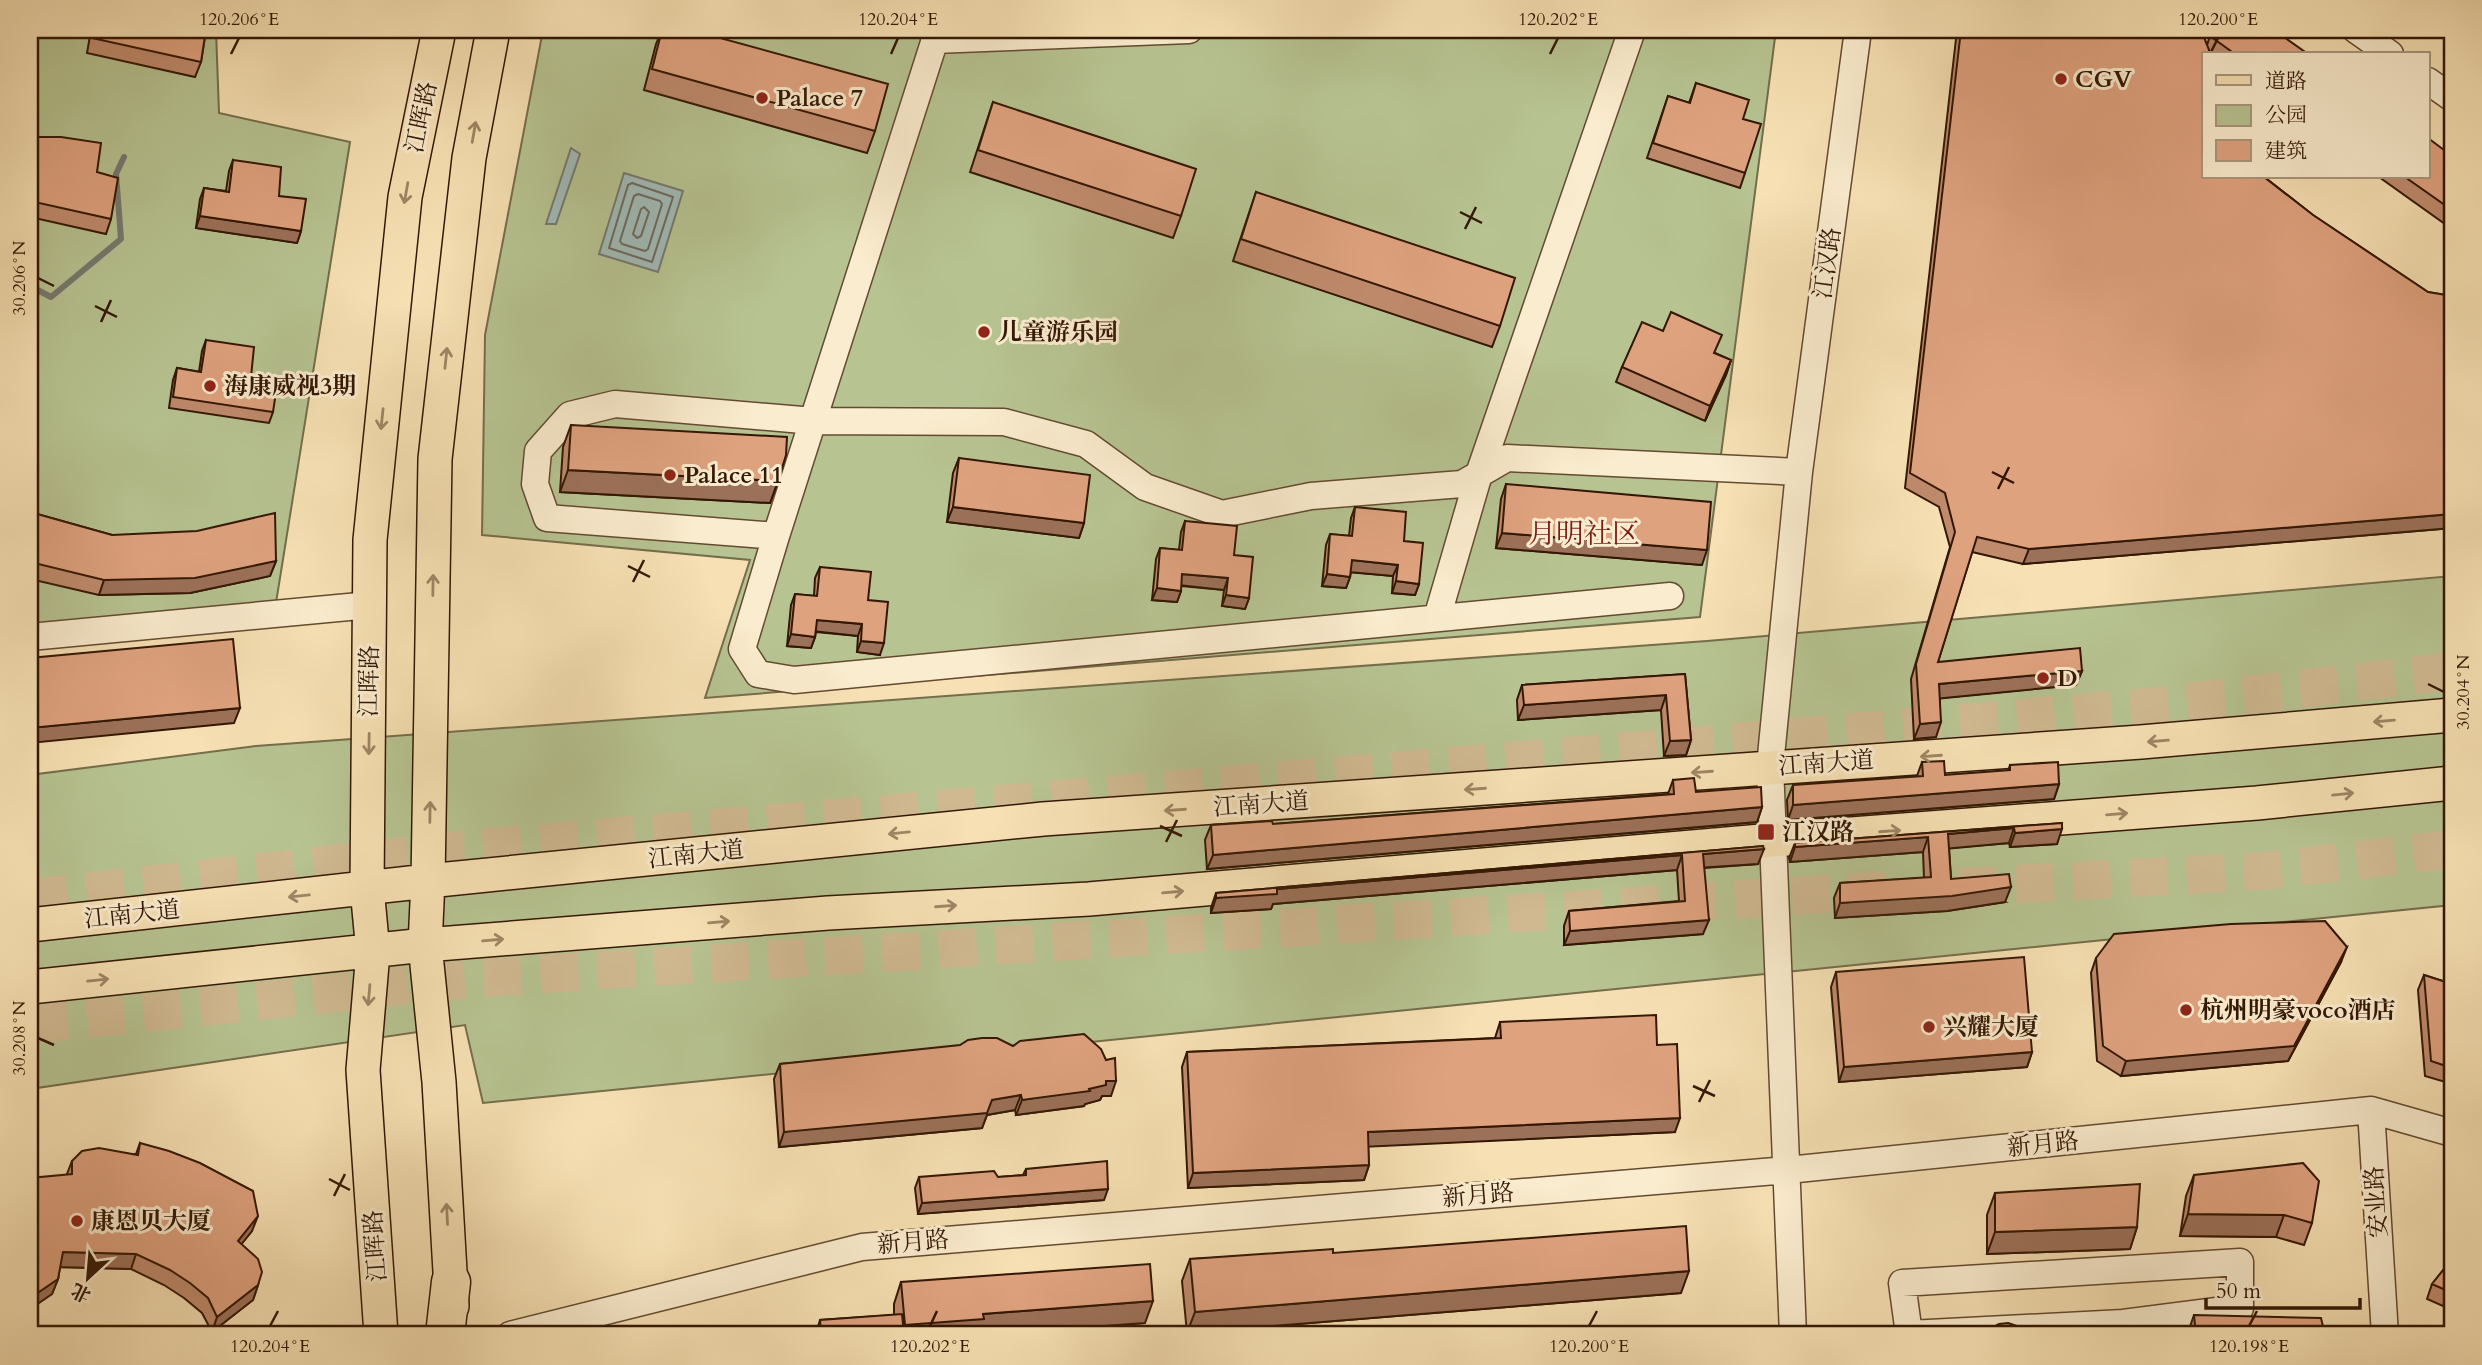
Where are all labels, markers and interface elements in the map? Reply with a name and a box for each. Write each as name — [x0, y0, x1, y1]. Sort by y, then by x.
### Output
text: 120.206°E — [199, 7, 279, 32]
text: 120.204°E — [858, 7, 938, 32]
text: 120.202°E — [1518, 7, 1598, 32]
text: 120.200°E — [2178, 7, 2258, 32]
legend — [2202, 52, 2430, 178]
place label: CGV — [2075, 63, 2132, 96]
text: 道路 — [2265, 67, 2307, 96]
marker: CGV — [2053, 71, 2069, 87]
street label: 江晖路 — [398, 78, 445, 156]
place label: Palace 7 — [776, 82, 863, 115]
marker: Palace 7 — [754, 90, 770, 106]
text: 公园 — [2265, 101, 2307, 130]
one-way arrow — [468, 121, 481, 144]
text: 建筑 — [2265, 137, 2307, 166]
one-way arrow — [399, 181, 412, 204]
street label: 江汉路 — [1806, 225, 1849, 301]
text: 30.206°N — [7, 240, 32, 316]
place label: 儿童游乐园 — [998, 316, 1118, 349]
marker: 儿童游乐园 — [976, 324, 992, 340]
one-way arrow — [440, 347, 453, 370]
place label: 海康威视3期 — [224, 370, 356, 403]
marker: 海康威视3期 — [202, 378, 218, 394]
one-way arrow — [376, 407, 389, 430]
place label: Palace 11 — [684, 459, 783, 492]
marker: Palace 11 — [662, 467, 678, 483]
district label: 月明社区 — [1528, 515, 1640, 553]
one-way arrow — [426, 574, 440, 597]
street label: 江晖路 — [352, 645, 387, 717]
text: 30.204°N — [2451, 654, 2476, 730]
place label: D — [2057, 662, 2078, 695]
marker: D — [2035, 670, 2051, 686]
one-way arrow — [2373, 715, 2396, 728]
one-way arrow — [362, 732, 375, 755]
one-way arrow — [2147, 734, 2169, 747]
street label: 江南大道 — [1777, 744, 1875, 783]
one-way arrow — [1920, 750, 1942, 763]
one-way arrow — [1691, 765, 1714, 778]
one-way arrow — [1464, 783, 1487, 796]
street label: 江南大道 — [1212, 785, 1310, 824]
one-way arrow — [2332, 787, 2354, 800]
one-way arrow — [423, 801, 436, 824]
one-way arrow — [1164, 804, 1187, 817]
one-way arrow — [2105, 807, 2128, 820]
place label: 江汉路 — [1782, 816, 1854, 849]
marker: 江汉路 — [1756, 822, 1776, 842]
one-way arrow — [1878, 824, 1901, 837]
one-way arrow — [888, 827, 911, 840]
street label: 江南大道 — [647, 833, 746, 876]
one-way arrow — [1162, 885, 1184, 898]
one-way arrow — [289, 889, 311, 902]
street label: 江南大道 — [83, 893, 182, 936]
one-way arrow — [935, 899, 957, 912]
one-way arrow — [708, 915, 730, 928]
one-way arrow — [481, 933, 503, 946]
one-way arrow — [86, 973, 108, 986]
one-way arrow — [362, 984, 375, 1006]
place label: 杭州明豪voco酒店 — [2200, 994, 2396, 1027]
text: 30.208°N — [7, 1000, 32, 1076]
marker: 杭州明豪voco酒店 — [2178, 1002, 2194, 1018]
place label: 兴耀大厦 — [1943, 1011, 2039, 1044]
marker: 兴耀大厦 — [1921, 1019, 1937, 1035]
street label: 新月路 — [2006, 1124, 2081, 1165]
street label: 安业路 — [2358, 1165, 2395, 1239]
street label: 新月路 — [1441, 1176, 1515, 1215]
one-way arrow — [440, 1203, 453, 1226]
place label: 康恩贝大厦 — [91, 1205, 211, 1238]
street label: 江晖路 — [357, 1209, 394, 1283]
marker: 康恩贝大厦 — [69, 1213, 85, 1229]
street label: 新月路 — [876, 1223, 950, 1262]
north arrow — [52, 1242, 122, 1312]
scale bar — [2206, 1267, 2360, 1311]
text: 北 — [67, 1277, 95, 1308]
text: 50 m — [2216, 1277, 2261, 1306]
text: 120.204°E — [230, 1334, 310, 1359]
text: 120.202°E — [890, 1334, 970, 1359]
text: 120.200°E — [1549, 1334, 1629, 1359]
text: 120.198°E — [2209, 1334, 2289, 1359]

